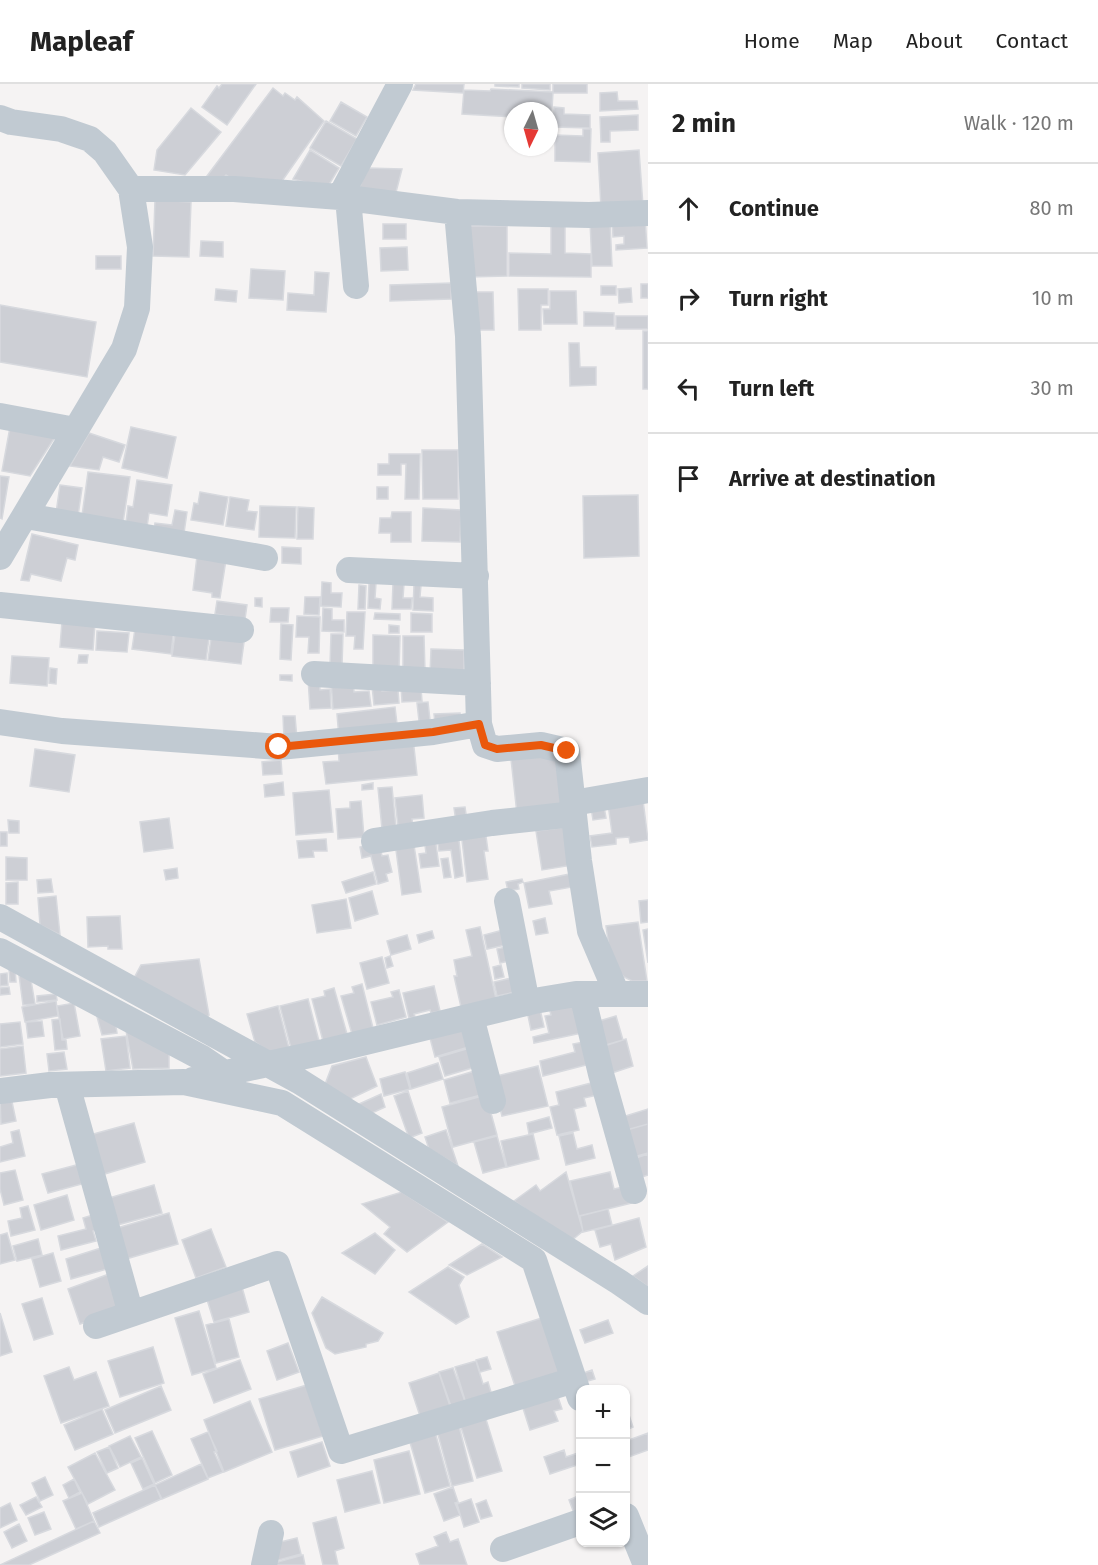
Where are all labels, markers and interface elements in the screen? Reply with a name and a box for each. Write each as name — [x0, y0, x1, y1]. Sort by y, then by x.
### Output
text: Mapleaf — [30, 25, 133, 58]
text: Home — [744, 28, 800, 54]
text: Map — [833, 28, 873, 54]
text: About — [906, 28, 963, 54]
text: Contact — [996, 28, 1068, 54]
north arrow — [504, 102, 558, 156]
text: 2 min — [672, 108, 736, 139]
text: Walk · 120 m — [964, 111, 1074, 135]
icon: ahead — [672, 192, 705, 225]
text: Continue — [729, 195, 819, 222]
text: 80 m — [1029, 196, 1074, 220]
icon: right — [672, 282, 705, 315]
text: Turn right — [729, 285, 828, 312]
text: 10 m — [1032, 286, 1074, 310]
icon: left — [672, 372, 705, 405]
text: Turn left — [729, 375, 814, 402]
text: 30 m — [1030, 376, 1074, 400]
icon: arrive — [672, 462, 705, 495]
text: Arrive at destination — [729, 465, 936, 492]
route start — [265, 733, 291, 759]
route end — [553, 737, 579, 763]
map controls — [576, 1385, 630, 1547]
button: + — [576, 1385, 630, 1439]
button: − — [576, 1439, 630, 1493]
button: layers — [576, 1493, 630, 1547]

